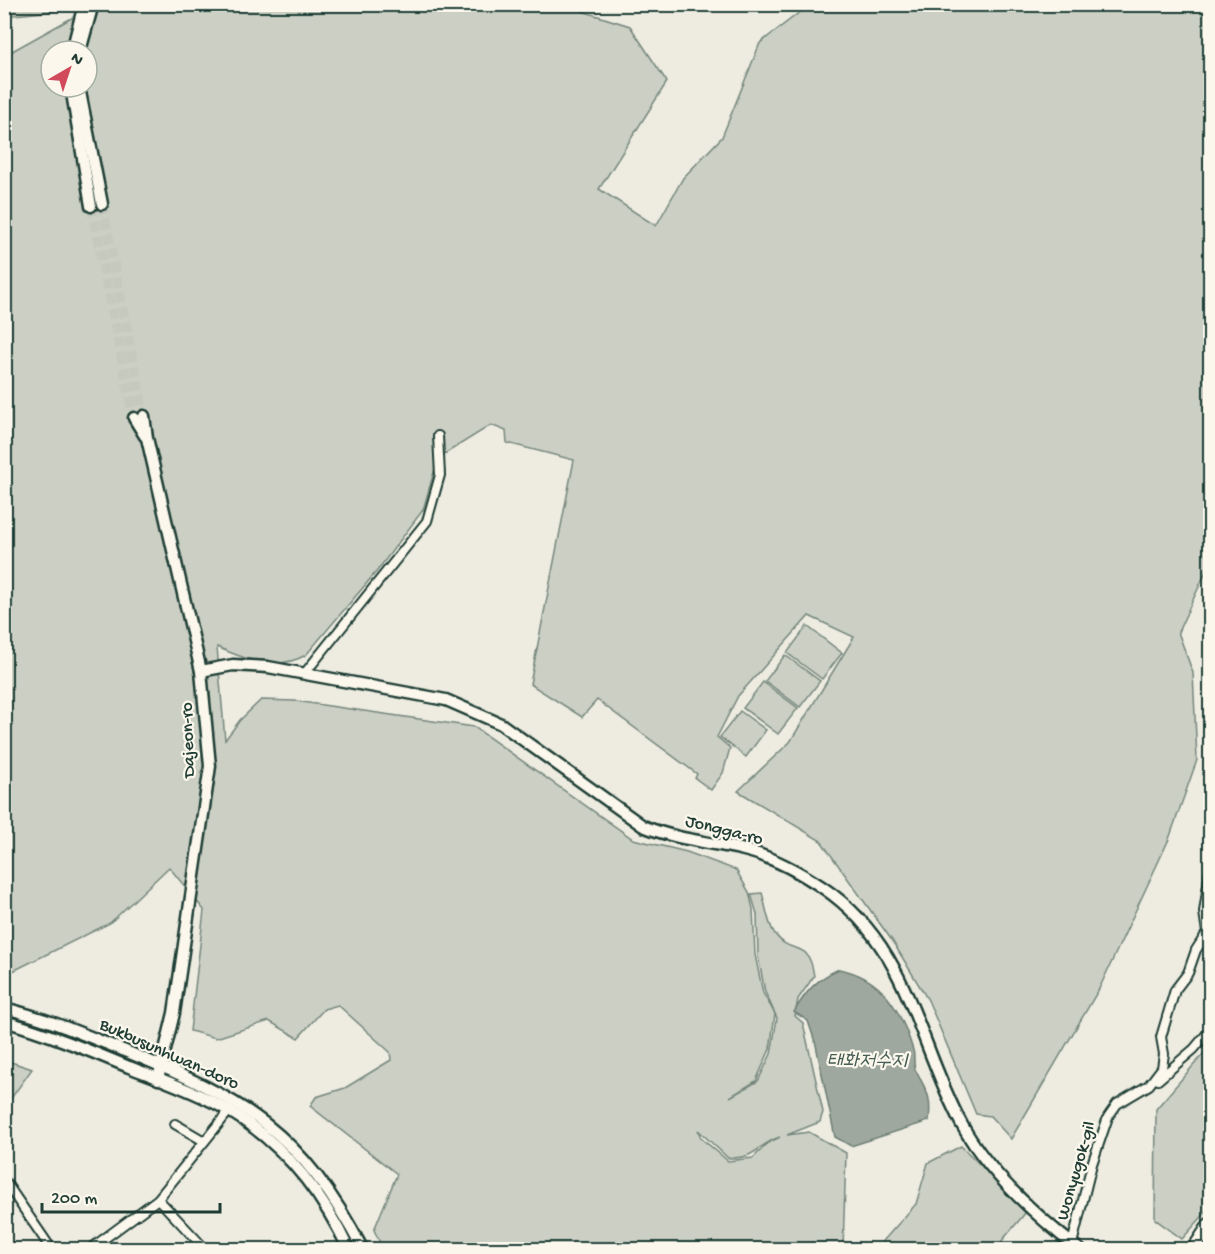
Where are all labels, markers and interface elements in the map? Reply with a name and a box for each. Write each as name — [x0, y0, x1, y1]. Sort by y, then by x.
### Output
north arrow — [39, 39, 99, 99]
text: N — [66, 49, 87, 71]
street label: Dajeon-ro — [177, 702, 201, 779]
street label: Jongga-ro — [683, 811, 765, 851]
street label: Bukbusunhwan-doro — [95, 1014, 242, 1095]
water label: 태화저수지 — [827, 1051, 909, 1074]
street label: Wonyugok-gil — [1053, 1119, 1101, 1223]
scale bar — [42, 1176, 220, 1214]
text: 200 m — [51, 1189, 98, 1210]

